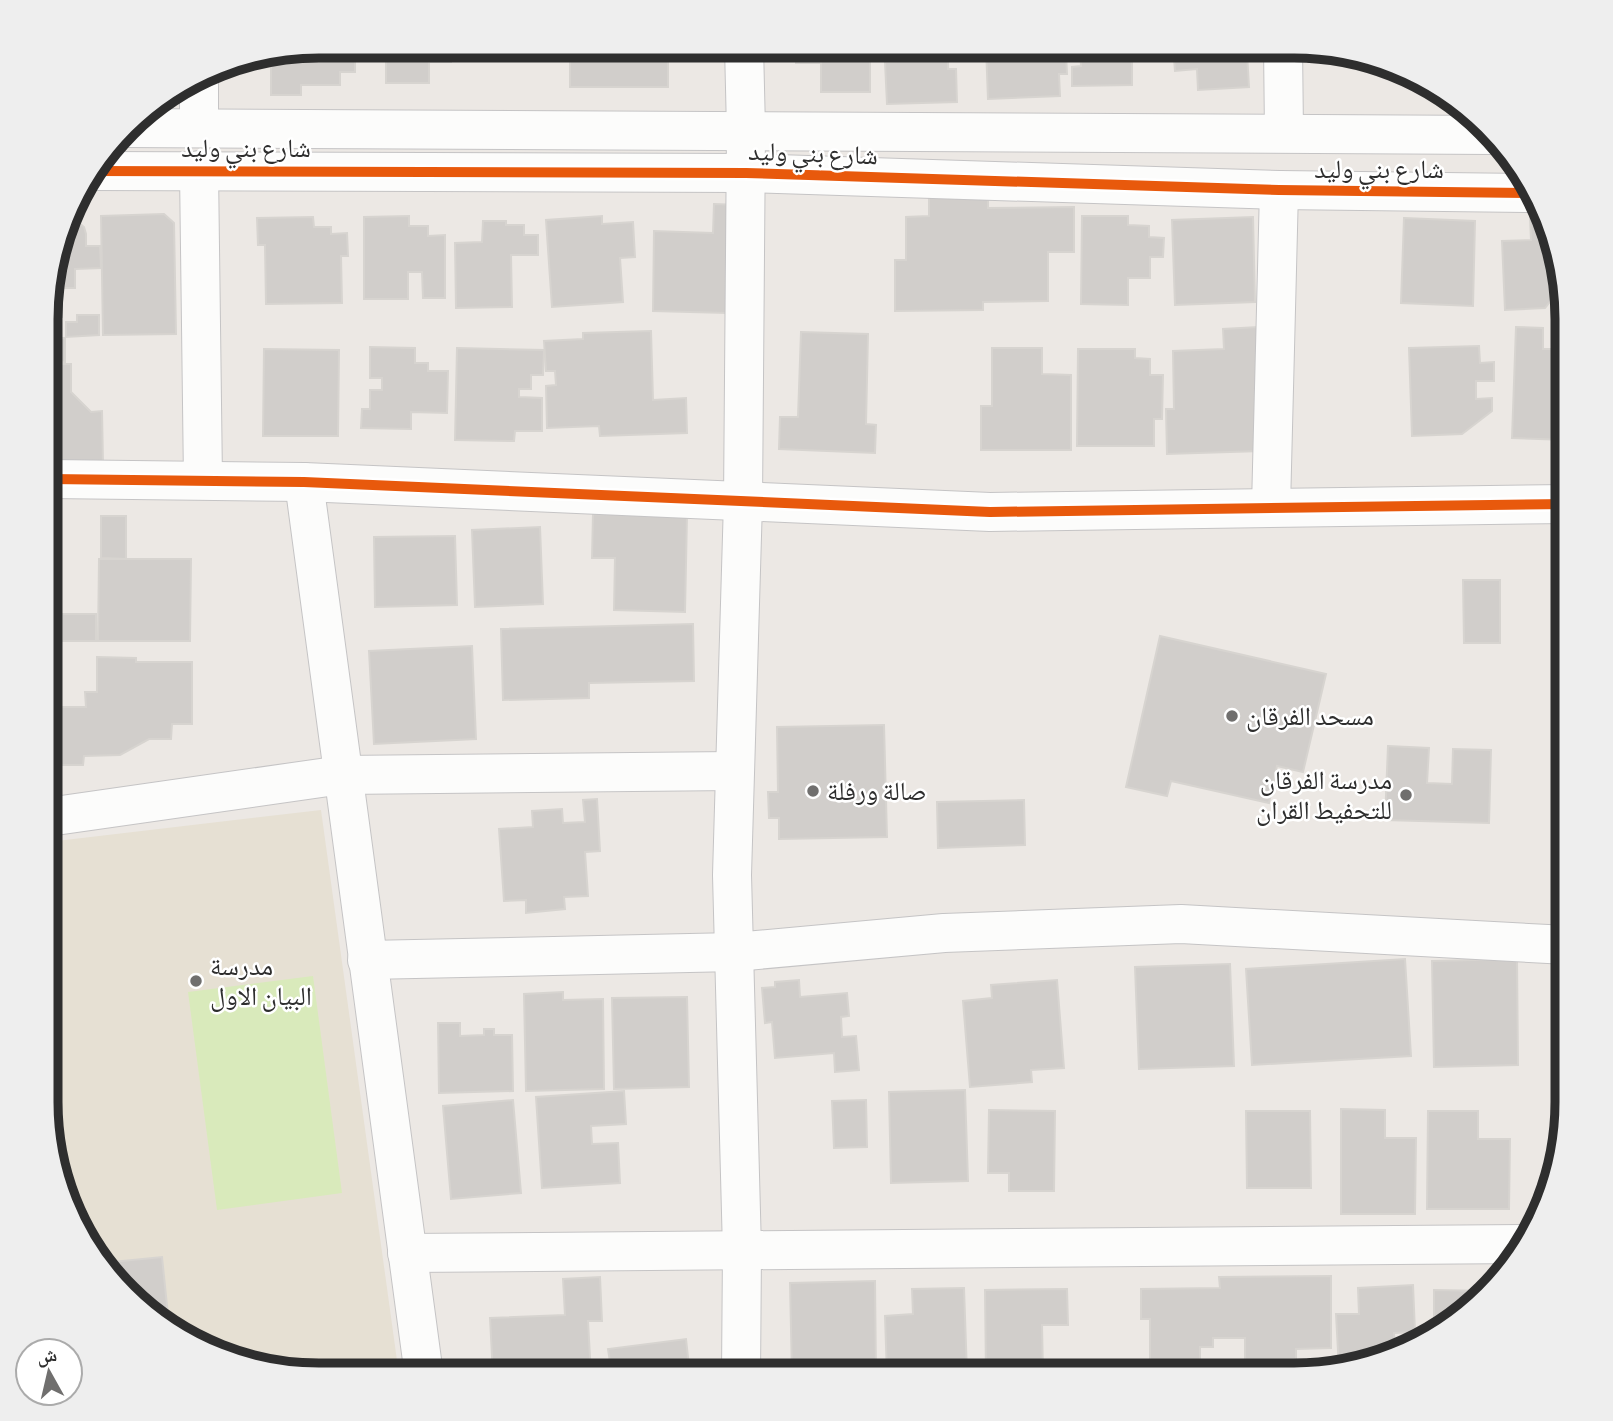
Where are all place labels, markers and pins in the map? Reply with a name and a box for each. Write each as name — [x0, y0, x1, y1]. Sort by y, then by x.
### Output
place label: مسحد الفرقان — [1246, 702, 1374, 733]
marker: مسحد الفرقان — [1224, 708, 1240, 724]
place label: مدرسة الفرقان للتحفيط القران — [1256, 766, 1392, 827]
place label: صالة ورفلة — [827, 777, 927, 808]
marker: صالة ورفلة — [805, 783, 821, 799]
marker: مدرسة الفرقان للتحفيط القران — [1398, 787, 1414, 803]
place label: مدرسة البيان الاول — [210, 952, 312, 1013]
marker: مدرسة البيان الاول — [188, 973, 204, 989]

